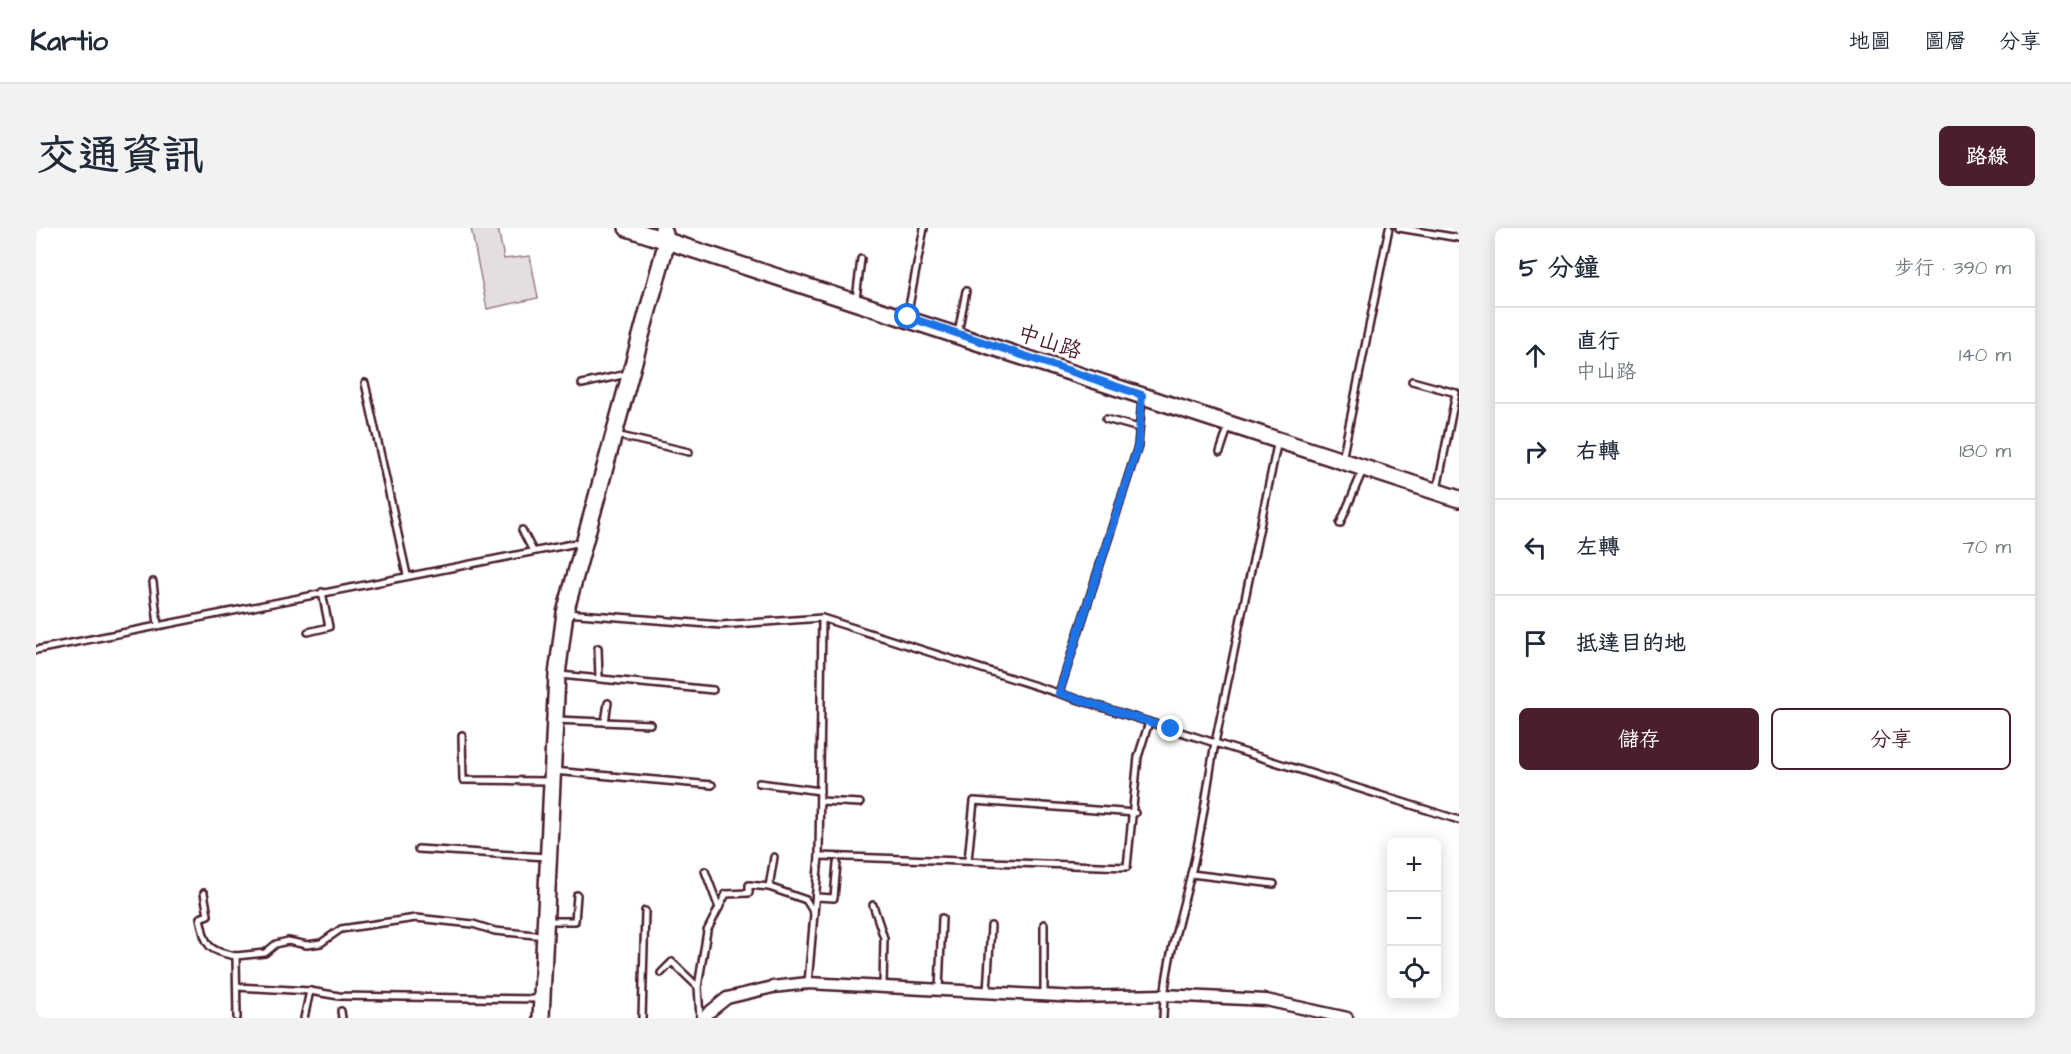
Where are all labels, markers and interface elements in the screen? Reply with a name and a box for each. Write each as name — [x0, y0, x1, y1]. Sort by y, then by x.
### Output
text: Kartio — [30, 22, 108, 61]
text: 地圖 — [1849, 27, 1891, 56]
text: 圖層 — [1924, 27, 1966, 56]
text: 分享 — [1999, 27, 2041, 56]
button: 路線 — [1939, 126, 2035, 186]
text: 交通資訊 — [36, 128, 204, 186]
text: 5 分鐘 — [1519, 250, 1600, 286]
text: 步行 · 390 m — [1894, 254, 2011, 282]
route start — [894, 303, 920, 329]
street label: 中山路 — [1013, 317, 1086, 367]
text: 直行 — [1576, 326, 1620, 357]
icon: ahead — [1519, 339, 1552, 372]
text: 140 m — [1959, 341, 2011, 369]
text: 中山路 — [1576, 358, 1636, 386]
icon: right — [1519, 435, 1552, 468]
text: 右轉 — [1576, 436, 1620, 467]
text: 180 m — [1959, 437, 2011, 465]
icon: left — [1519, 531, 1552, 564]
text: 左轉 — [1576, 532, 1620, 563]
text: 70 m — [1963, 533, 2011, 561]
icon: arrive — [1519, 627, 1552, 660]
text: 抵達目的地 — [1576, 628, 1686, 659]
button: 儲存 — [1519, 708, 1759, 770]
button: 分享 — [1771, 708, 2011, 770]
route end — [1157, 715, 1183, 741]
map controls — [1387, 838, 1441, 1000]
button: + — [1387, 838, 1441, 892]
button: − — [1387, 892, 1441, 946]
button: locate — [1387, 946, 1441, 1000]

